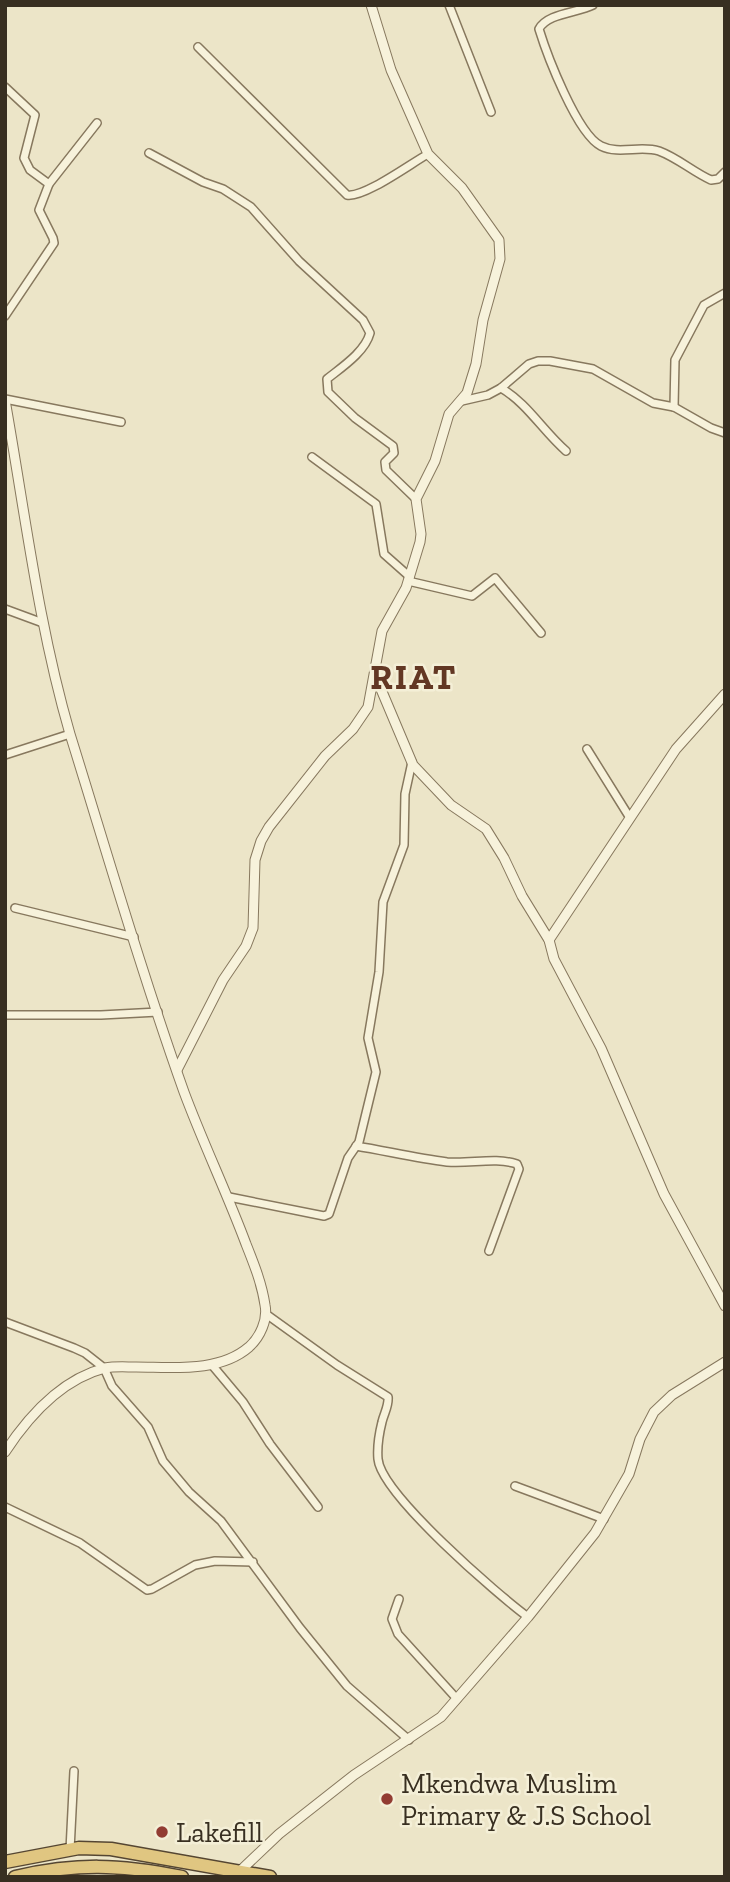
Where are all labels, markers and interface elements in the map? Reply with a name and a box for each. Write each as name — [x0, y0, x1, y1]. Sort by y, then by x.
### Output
district label: RIAT — [370, 656, 458, 698]
place label: Mkendwa Muslim Primary & J.S School — [401, 1767, 651, 1832]
marker: Mkendwa Muslim Primary & J.S School — [379, 1791, 395, 1807]
place label: Lakefill — [176, 1816, 263, 1849]
marker: Lakefill — [154, 1824, 170, 1840]

